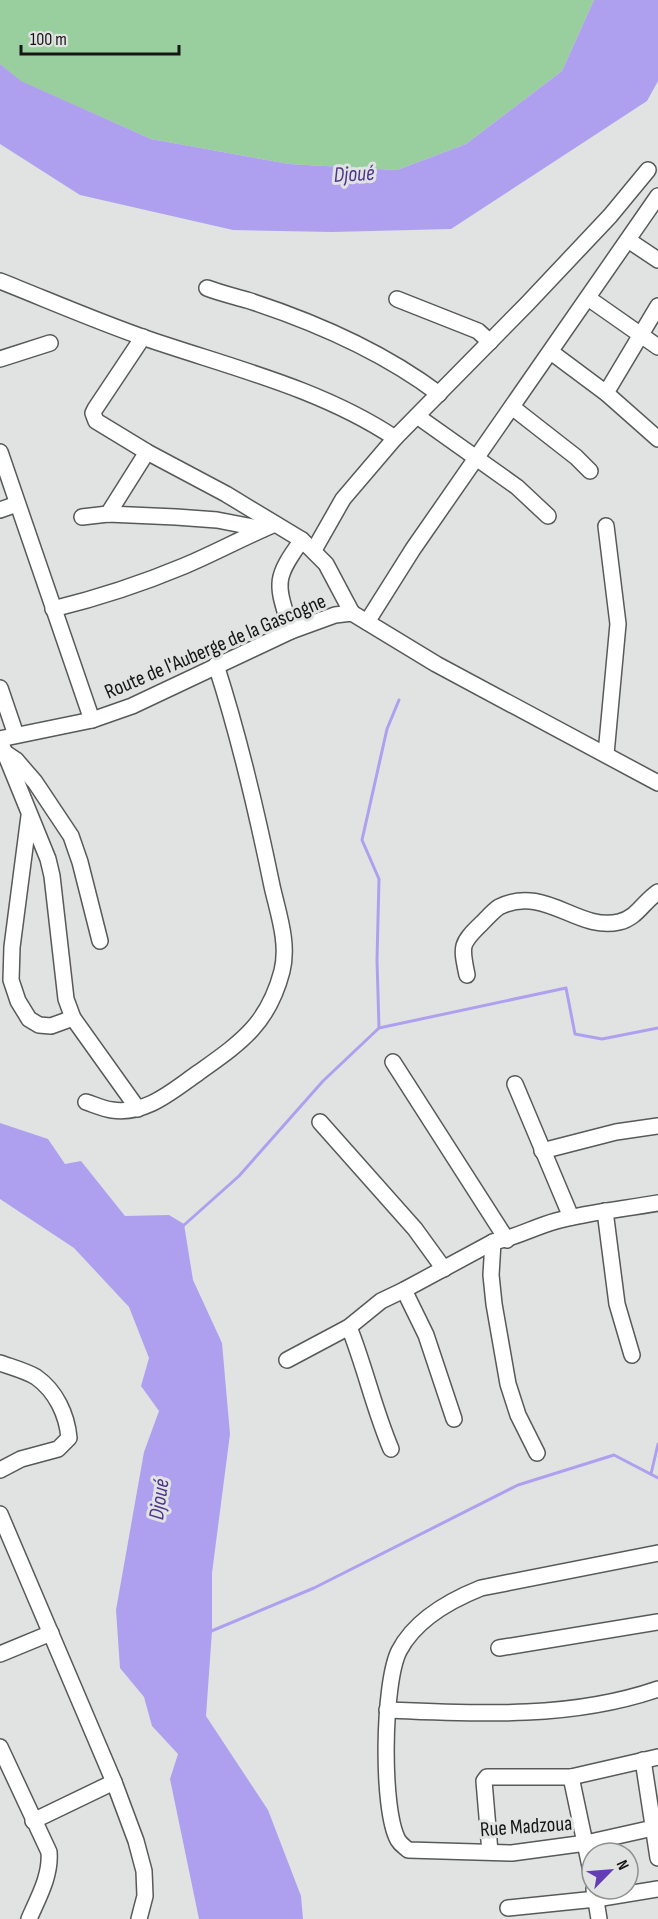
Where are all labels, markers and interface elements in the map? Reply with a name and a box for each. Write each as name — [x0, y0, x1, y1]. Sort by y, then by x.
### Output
scale bar — [21, 18, 178, 56]
text: 100 m — [30, 29, 67, 50]
water label: Djoué — [333, 160, 376, 189]
street label: Route de l'Auberge de la Gascogne — [101, 588, 330, 704]
water label: Djoué — [143, 1477, 176, 1521]
street label: Rue Madzoua — [479, 1811, 573, 1842]
north arrow — [580, 1841, 640, 1901]
text: N — [612, 1857, 633, 1873]

